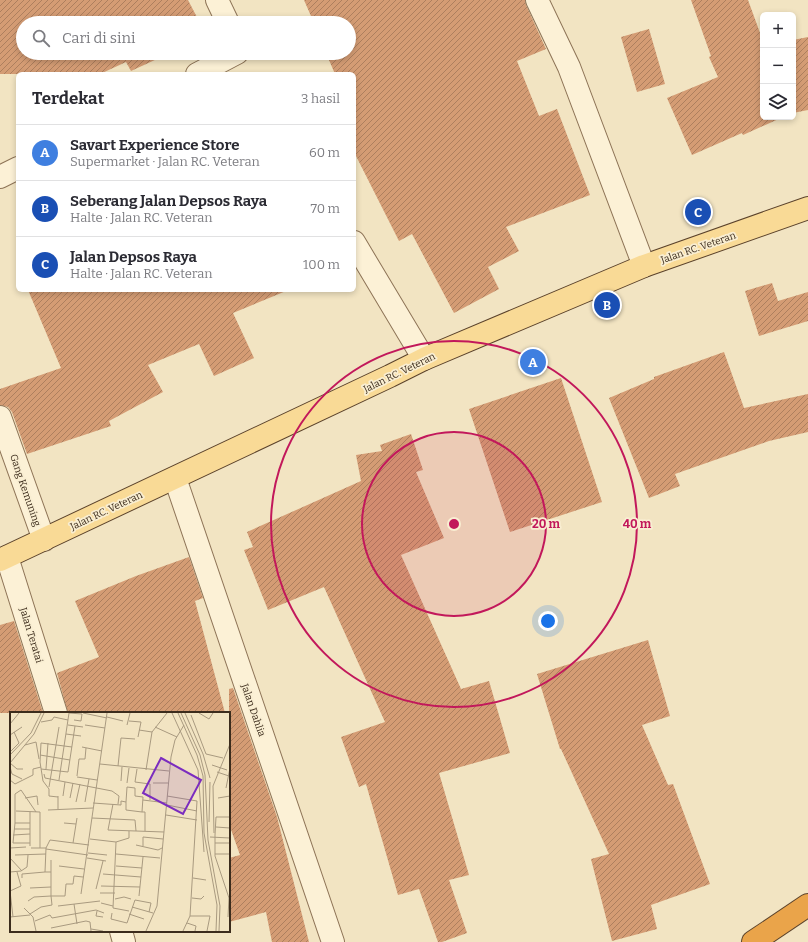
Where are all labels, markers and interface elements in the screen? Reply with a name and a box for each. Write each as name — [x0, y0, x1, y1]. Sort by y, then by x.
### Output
map controls — [760, 12, 796, 120]
button: + — [760, 12, 796, 48]
search box — [16, 16, 356, 60]
icon: search — [30, 27, 52, 49]
text: Cari di sini — [62, 29, 135, 47]
button: − — [760, 48, 796, 84]
button: layers — [760, 84, 796, 120]
text: Terdekat — [32, 88, 104, 109]
text: 3 hasil — [301, 91, 340, 106]
text: Savart Experience Store — [70, 136, 240, 154]
text: A — [40, 145, 50, 160]
text: 60 m — [309, 145, 340, 160]
text: Supermarket · Jalan RC. Veteran — [70, 154, 260, 169]
text: Seberang Jalan Depsos Raya — [70, 192, 267, 210]
pin: C — [685, 197, 711, 227]
text: B — [41, 201, 49, 216]
text: 70 m — [310, 201, 340, 216]
text: Halte · Jalan RC. Veteran — [70, 210, 213, 225]
street label: Jalan RC. Veteran — [658, 229, 738, 267]
text: Jalan Depsos Raya — [70, 248, 197, 266]
text: C — [41, 257, 49, 272]
text: 100 m — [303, 257, 340, 272]
text: Halte · Jalan RC. Veteran — [70, 266, 213, 281]
pin: B — [594, 290, 620, 320]
pin: A — [520, 347, 546, 377]
street label: Jalan RC. Veteran — [361, 350, 438, 396]
street label: Gang Kemuning — [7, 453, 43, 528]
street label: Jalan RC. Veteran — [67, 489, 145, 533]
centre of rings — [447, 517, 461, 531]
text: 20 m — [532, 517, 561, 531]
text: 40 m — [623, 517, 652, 531]
street label: Jalan Teratai — [17, 605, 45, 665]
your location — [538, 611, 558, 631]
street label: Jalan Dahlia — [238, 681, 268, 739]
inset map — [10, 712, 230, 932]

